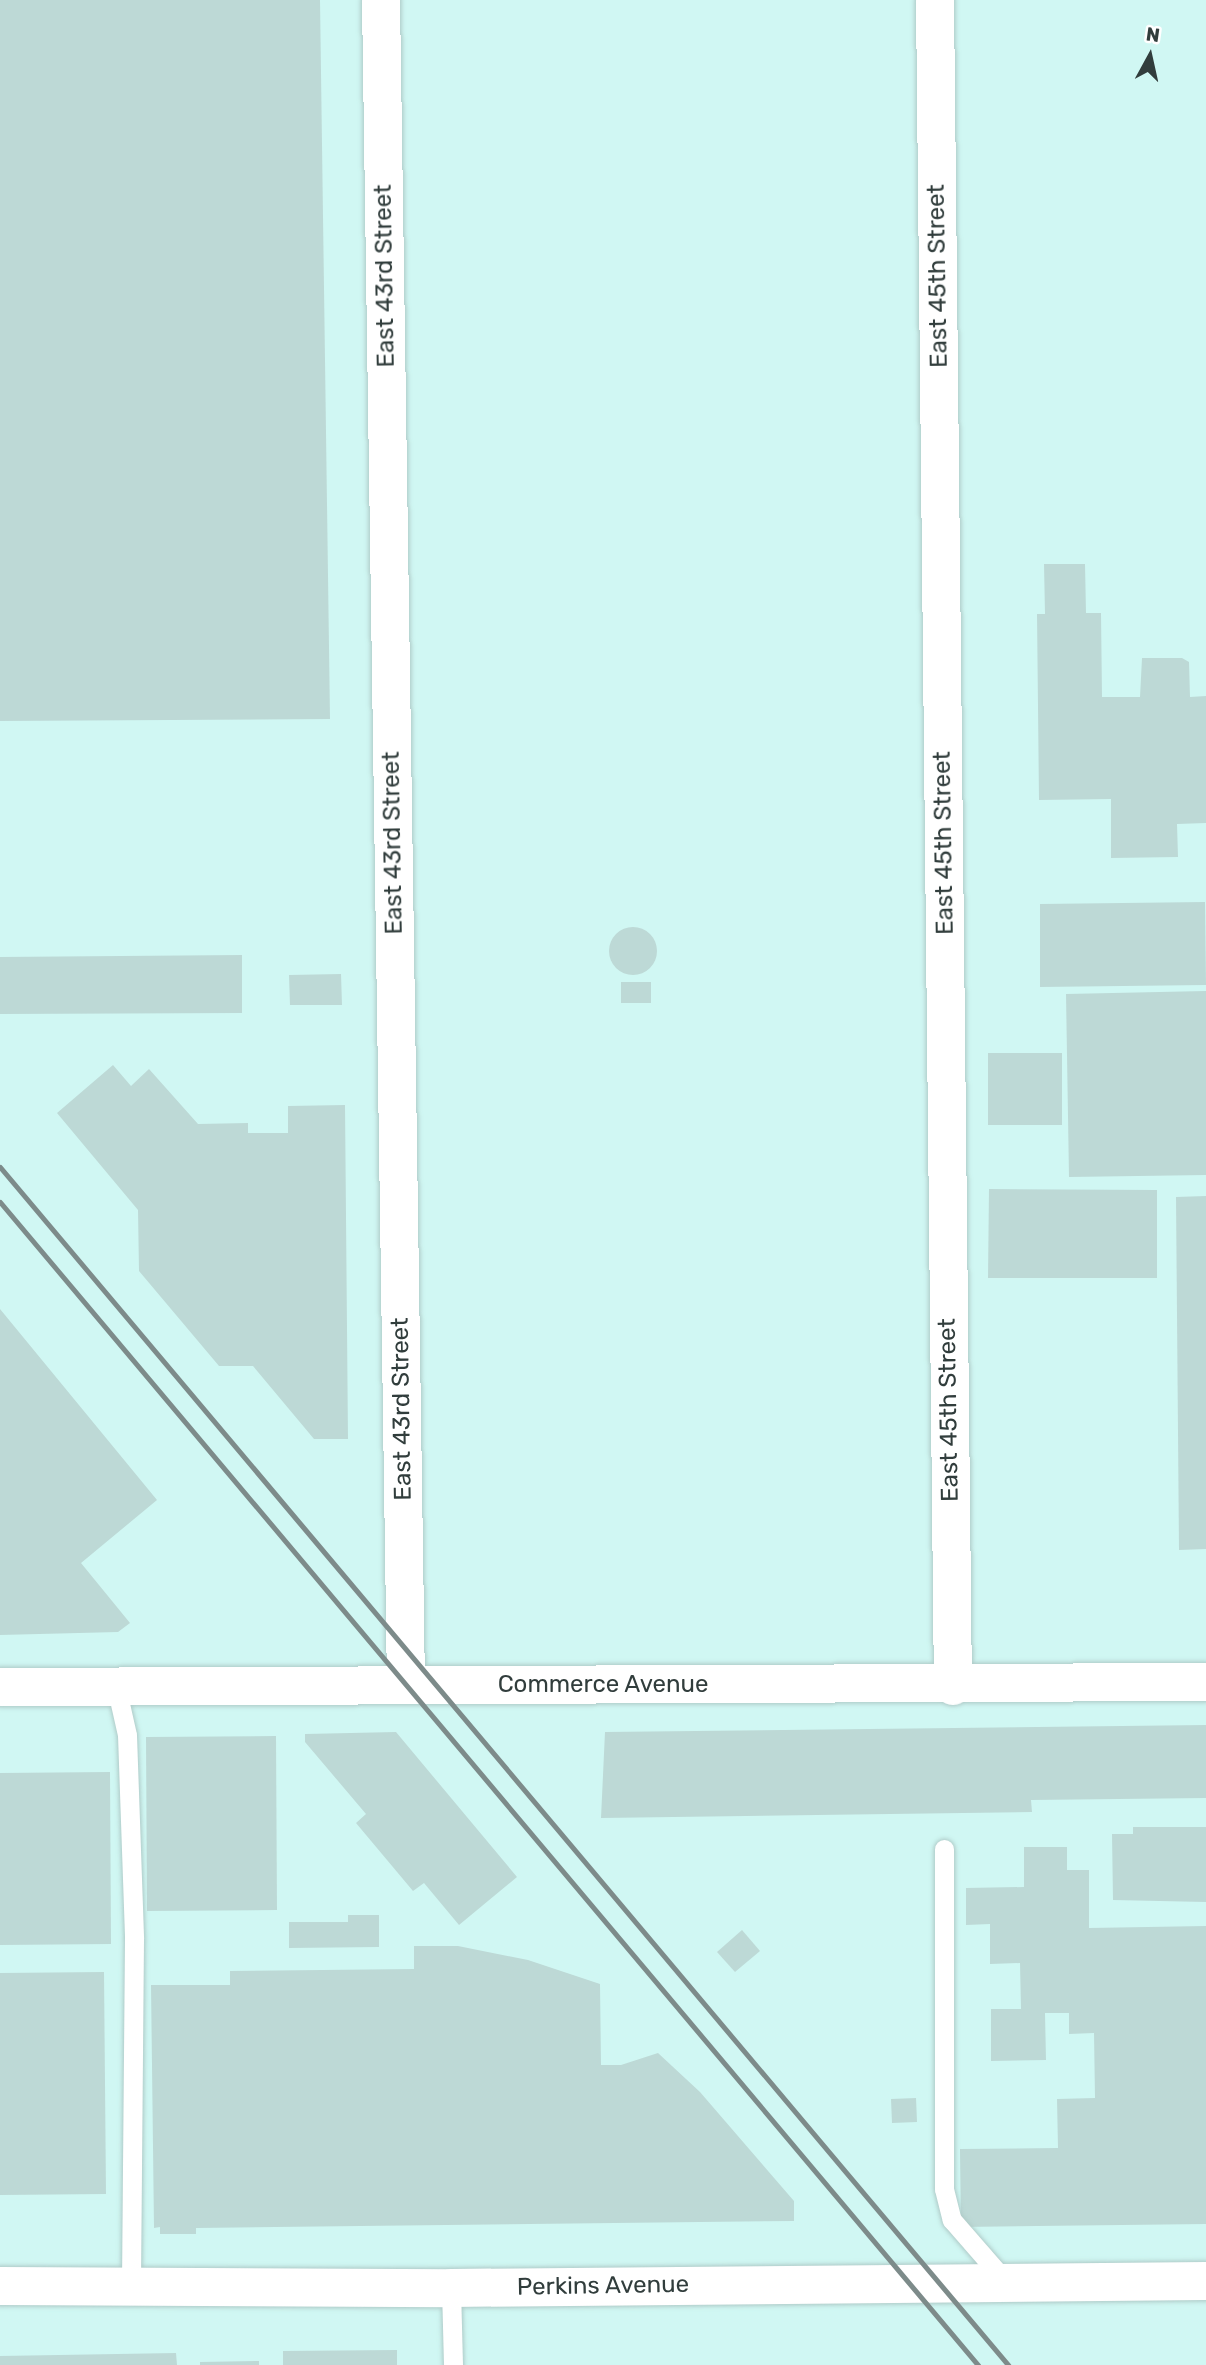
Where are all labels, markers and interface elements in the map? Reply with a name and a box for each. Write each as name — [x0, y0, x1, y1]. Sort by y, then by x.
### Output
north arrow — [1115, 21, 1185, 91]
text: N — [1145, 22, 1161, 47]
street label: East 43rd Street — [369, 184, 401, 368]
street label: East 45th Street — [922, 184, 954, 368]
street label: East 43rd Street — [377, 751, 409, 935]
street label: East 45th Street — [928, 751, 960, 935]
street label: East 43rd Street — [386, 1317, 418, 1501]
street label: East 45th Street — [933, 1318, 965, 1502]
street label: Commerce Avenue — [497, 1671, 709, 1699]
street label: Perkins Avenue — [516, 2270, 690, 2302]

